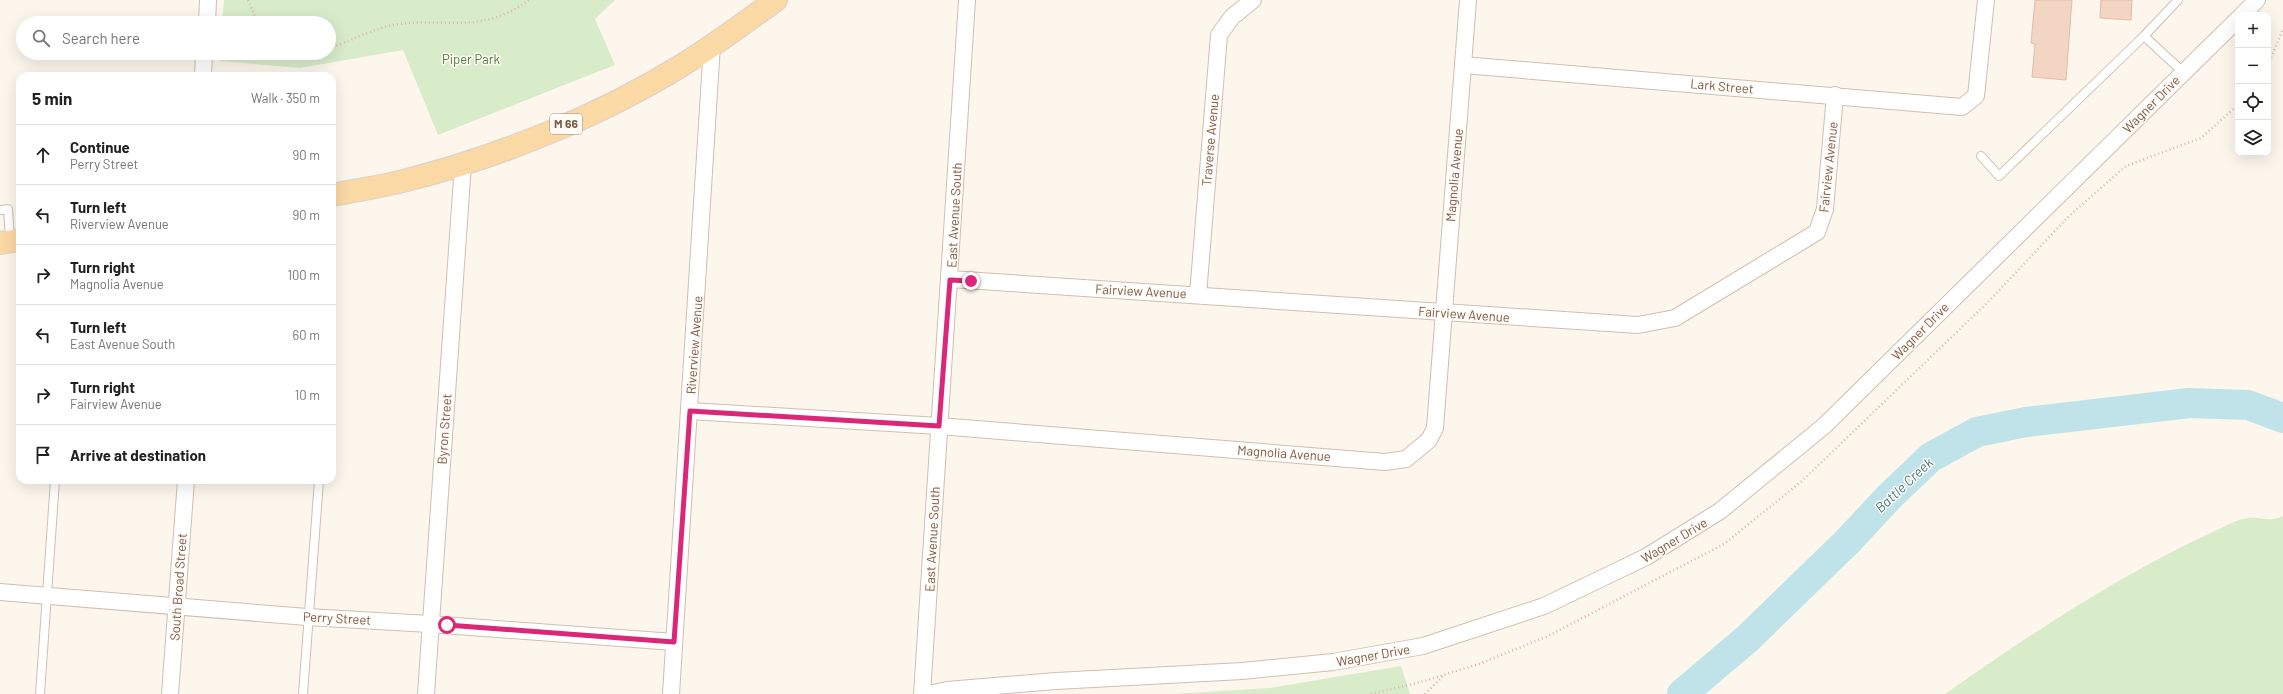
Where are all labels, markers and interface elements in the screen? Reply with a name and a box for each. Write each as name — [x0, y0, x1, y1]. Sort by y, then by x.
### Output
map controls — [2235, 12, 2271, 156]
button: + — [2235, 12, 2271, 48]
search box — [16, 16, 336, 60]
icon: search — [30, 27, 52, 49]
text: Search here — [62, 29, 140, 47]
button: − — [2235, 48, 2271, 84]
park label: Piper Park — [442, 51, 500, 67]
street label: Wagner Drive — [2119, 72, 2183, 136]
street label: Lark Street — [1690, 75, 1754, 97]
button: locate — [2235, 84, 2271, 120]
text: 5 min — [32, 88, 72, 108]
text: Walk · 350 m — [251, 90, 320, 106]
street label: Traverse Avenue — [1198, 93, 1222, 187]
road number: M 66 — [550, 114, 582, 134]
button: layers — [2235, 120, 2271, 156]
street label: Fairview Avenue — [1815, 121, 1841, 213]
street label: Magnolia Avenue — [1442, 128, 1466, 222]
text: Continue — [70, 138, 130, 156]
icon: ahead — [32, 144, 54, 166]
text: 90 m — [293, 147, 320, 163]
text: Perry Street — [70, 156, 138, 172]
street label: East Avenue South — [943, 162, 965, 268]
text: Turn left — [70, 198, 126, 216]
icon: left — [32, 204, 54, 226]
text: 90 m — [293, 207, 320, 223]
text: Riverview Avenue — [70, 216, 169, 232]
text: Turn right — [70, 258, 135, 276]
icon: right — [32, 264, 54, 286]
text: 100 m — [287, 267, 320, 283]
route end — [962, 272, 980, 290]
text: Magnolia Avenue — [70, 276, 164, 292]
street label: Fairview Avenue — [1095, 281, 1187, 301]
street label: Riverview Avenue — [683, 295, 705, 395]
street label: Wagner Drive — [1888, 299, 1952, 363]
street label: Fairview Avenue — [1418, 303, 1510, 325]
text: Turn left — [70, 318, 126, 336]
icon: left — [32, 324, 54, 346]
text: 60 m — [293, 327, 320, 343]
text: East Avenue South — [70, 336, 175, 352]
text: Turn right — [70, 378, 135, 396]
icon: right — [32, 384, 54, 406]
text: 10 m — [295, 387, 320, 403]
street label: Byron Street — [434, 393, 454, 465]
text: Fairview Avenue — [70, 396, 162, 412]
street label: Magnolia Avenue — [1237, 442, 1331, 464]
icon: arrive — [32, 444, 54, 466]
text: Arrive at destination — [70, 446, 206, 464]
water label: Battle Creek — [1871, 453, 1936, 516]
street label: East Avenue South — [921, 486, 943, 592]
street label: Wagner Drive — [1638, 514, 1710, 566]
street label: South Broad Street — [166, 533, 190, 641]
street label: Perry Street — [302, 608, 372, 628]
route start — [438, 616, 456, 634]
street label: Wagner Drive — [1335, 641, 1411, 669]

